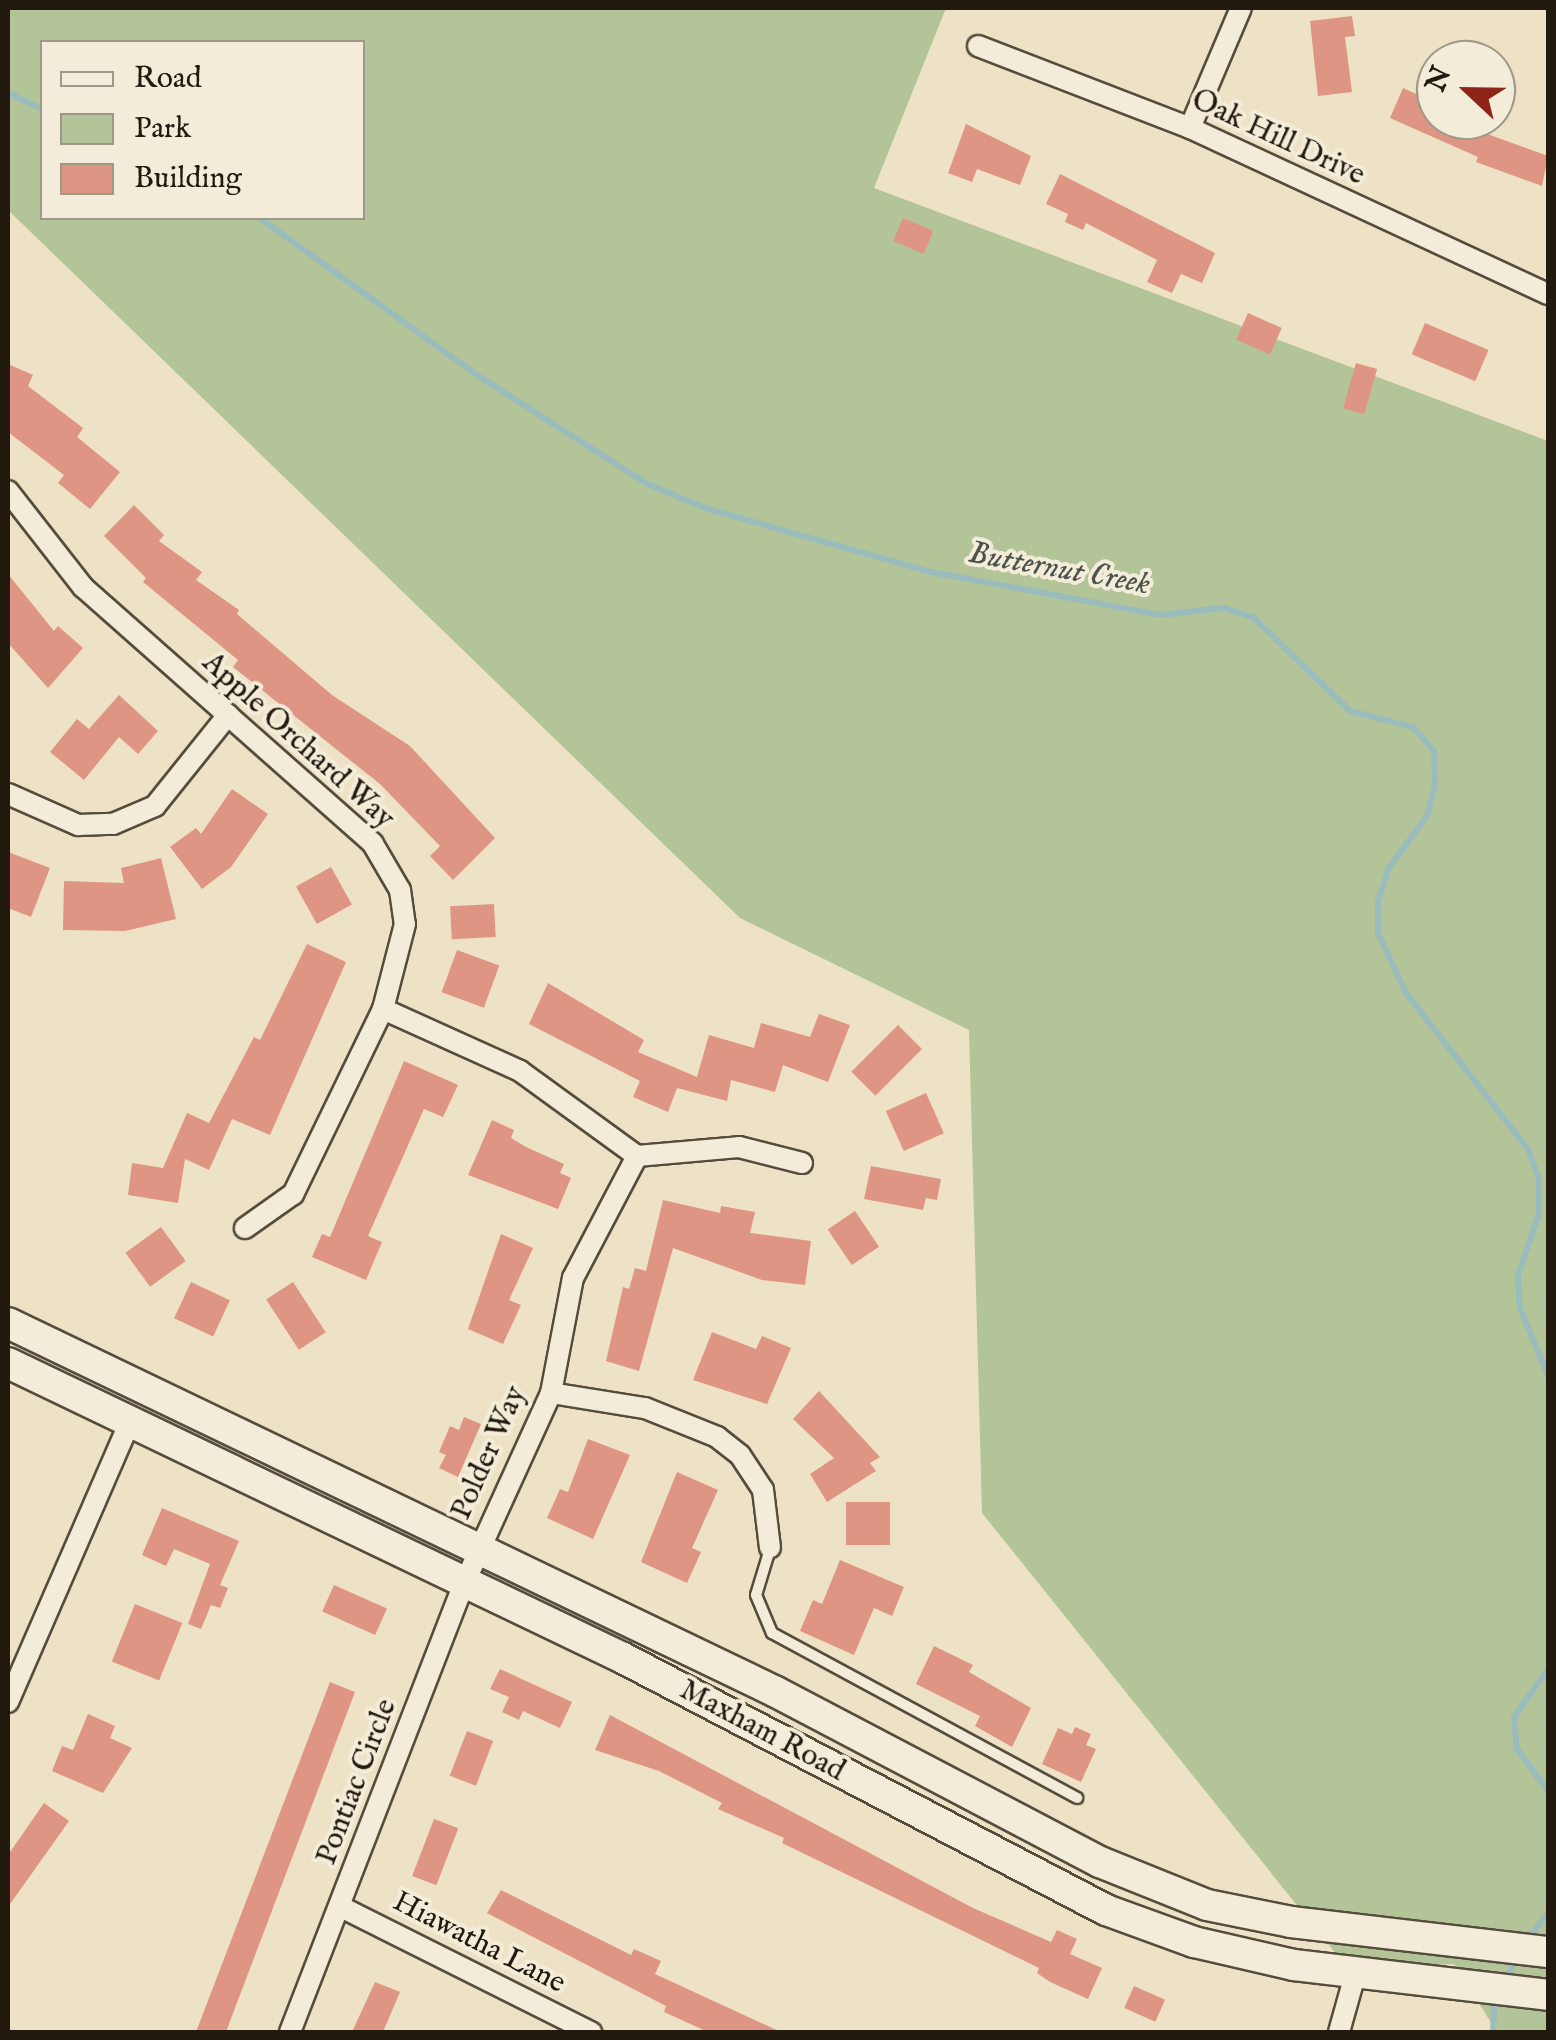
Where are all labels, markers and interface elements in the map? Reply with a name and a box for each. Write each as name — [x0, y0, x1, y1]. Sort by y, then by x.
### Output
legend — [40, 40, 365, 220]
north arrow — [1416, 40, 1516, 140]
text: Road — [134, 60, 202, 98]
text: N — [1419, 62, 1460, 97]
street label: Oak Hill Drive — [1186, 82, 1370, 194]
text: Park — [134, 110, 191, 148]
text: Building — [134, 160, 242, 198]
water label: Butternut Creek — [965, 535, 1153, 605]
street label: Apple Orchard Way — [194, 645, 402, 837]
street label: Polder Way — [444, 1381, 534, 1525]
street label: Maxham Road — [673, 1672, 851, 1790]
street label: Pontiac Circle — [309, 1694, 405, 1870]
street label: Hiawatha Lane — [387, 1884, 571, 2002]

